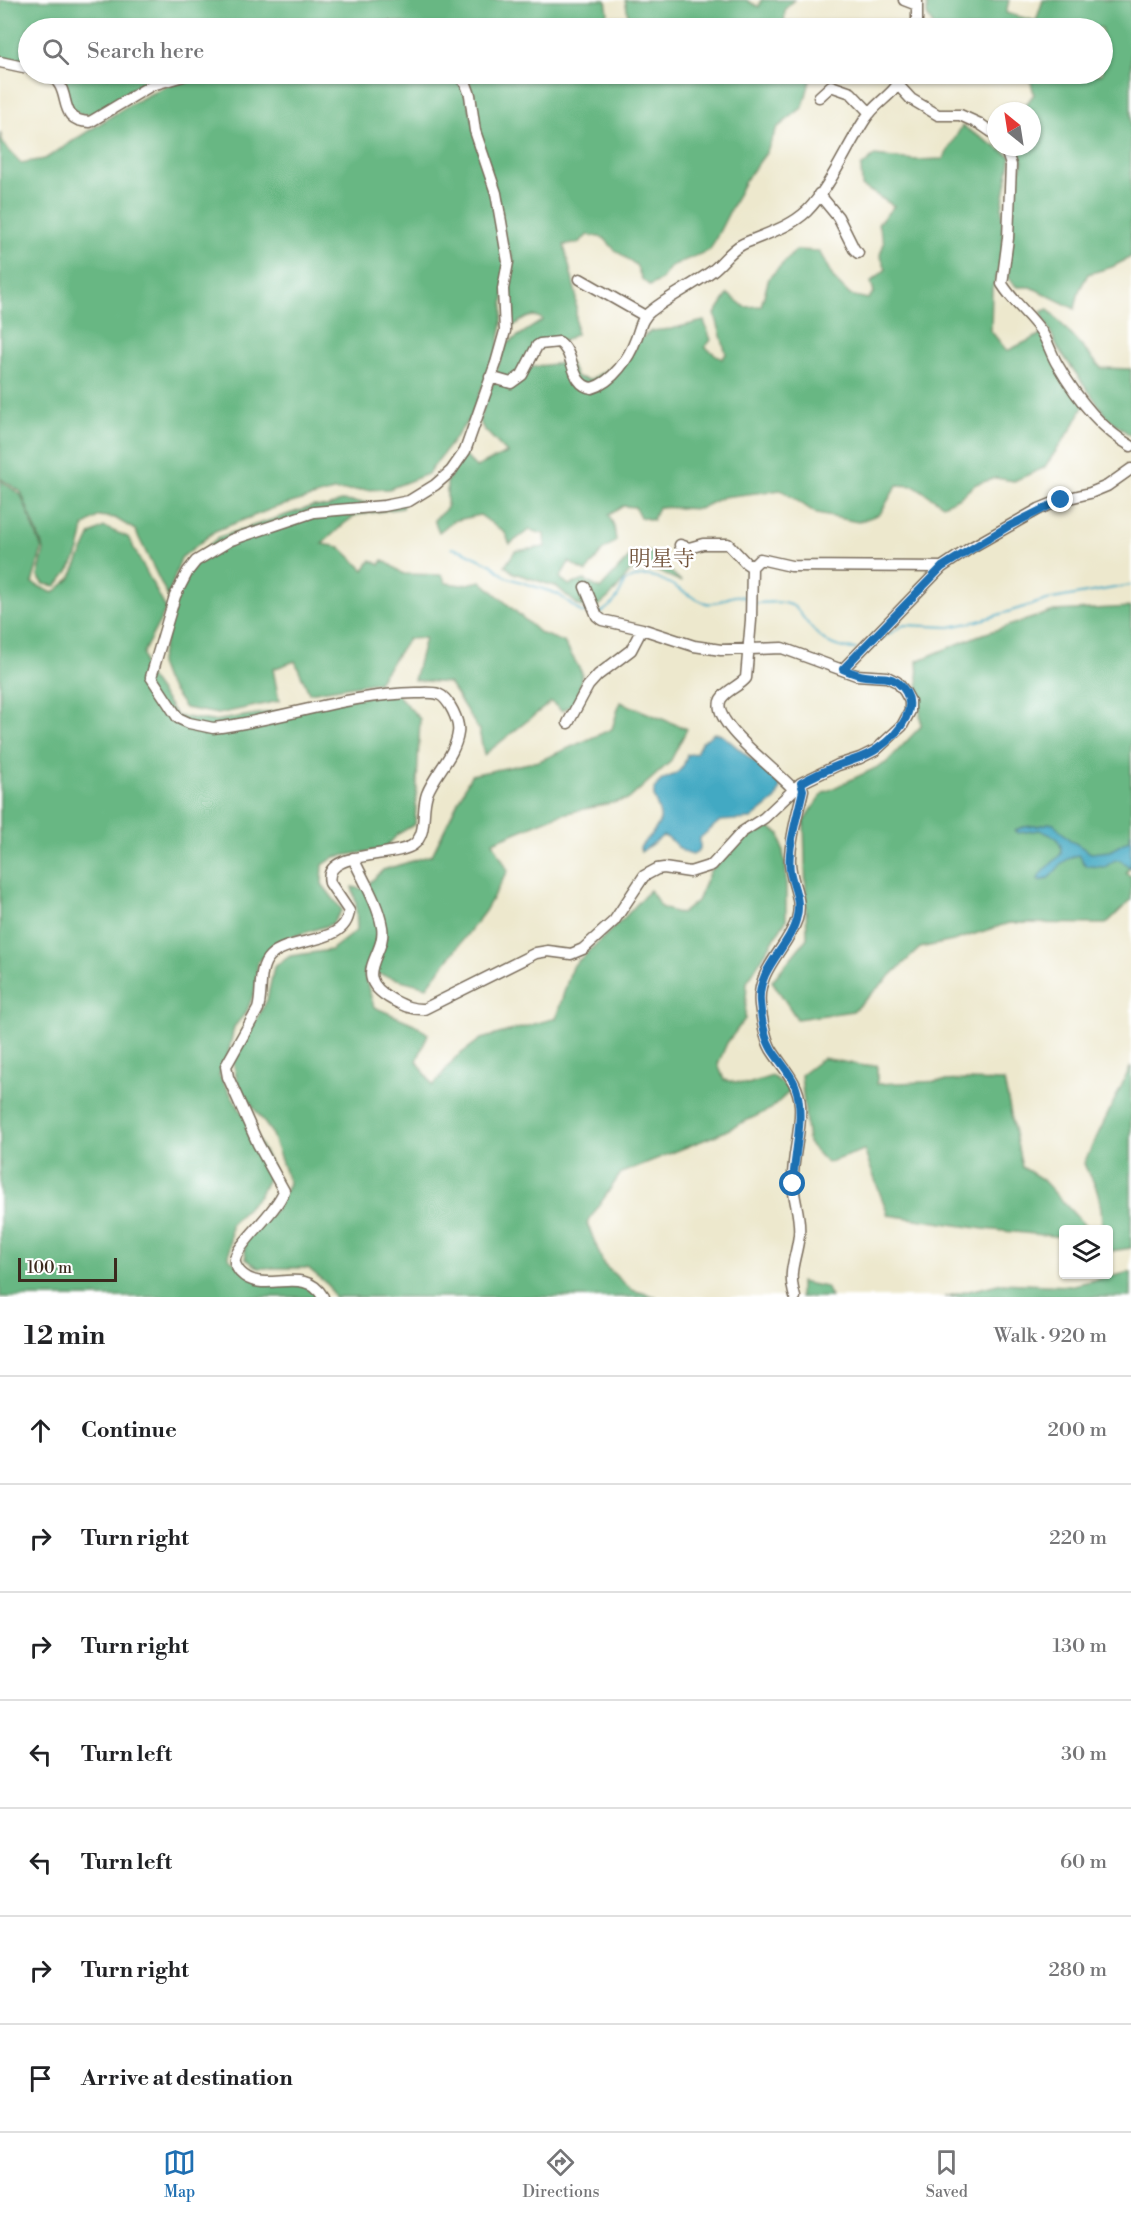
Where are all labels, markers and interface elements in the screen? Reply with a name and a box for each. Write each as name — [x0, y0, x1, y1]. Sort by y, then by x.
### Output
search box — [18, 18, 1113, 84]
icon: search — [39, 35, 72, 68]
text: Search here — [87, 38, 204, 65]
north arrow — [987, 102, 1041, 156]
route end — [1047, 486, 1073, 512]
district label: 明星寺 — [629, 546, 695, 573]
route start — [779, 1170, 805, 1196]
map controls — [1059, 1225, 1113, 1279]
button: layers — [1059, 1225, 1113, 1279]
scale bar — [18, 1255, 117, 1282]
text: 100 m — [27, 1258, 72, 1278]
text: 12 min — [24, 1320, 105, 1352]
text: Walk · 920 m — [994, 1324, 1107, 1349]
icon: ahead — [24, 1414, 57, 1447]
text: Continue — [81, 1417, 177, 1444]
text: 200 m — [1047, 1418, 1107, 1443]
icon: right — [24, 1522, 57, 1555]
text: Turn right — [81, 1525, 189, 1552]
text: 220 m — [1049, 1526, 1107, 1551]
icon: right — [24, 1630, 57, 1663]
text: Turn right — [81, 1633, 189, 1660]
text: 130 m — [1052, 1634, 1107, 1659]
icon: left — [24, 1738, 57, 1771]
text: Turn left — [81, 1741, 172, 1768]
text: 30 m — [1061, 1742, 1107, 1767]
icon: left — [24, 1846, 57, 1879]
text: Turn left — [81, 1849, 172, 1876]
text: 60 m — [1060, 1850, 1107, 1875]
icon: right — [24, 1954, 57, 1987]
text: Turn right — [81, 1957, 189, 1984]
text: 280 m — [1048, 1958, 1107, 1983]
icon: arrive — [24, 2062, 57, 2095]
text: Arrive at destination — [81, 2065, 293, 2092]
tab: Map — [163, 2146, 196, 2202]
tab: Directions — [522, 2146, 600, 2202]
tab: Saved — [926, 2146, 968, 2202]

